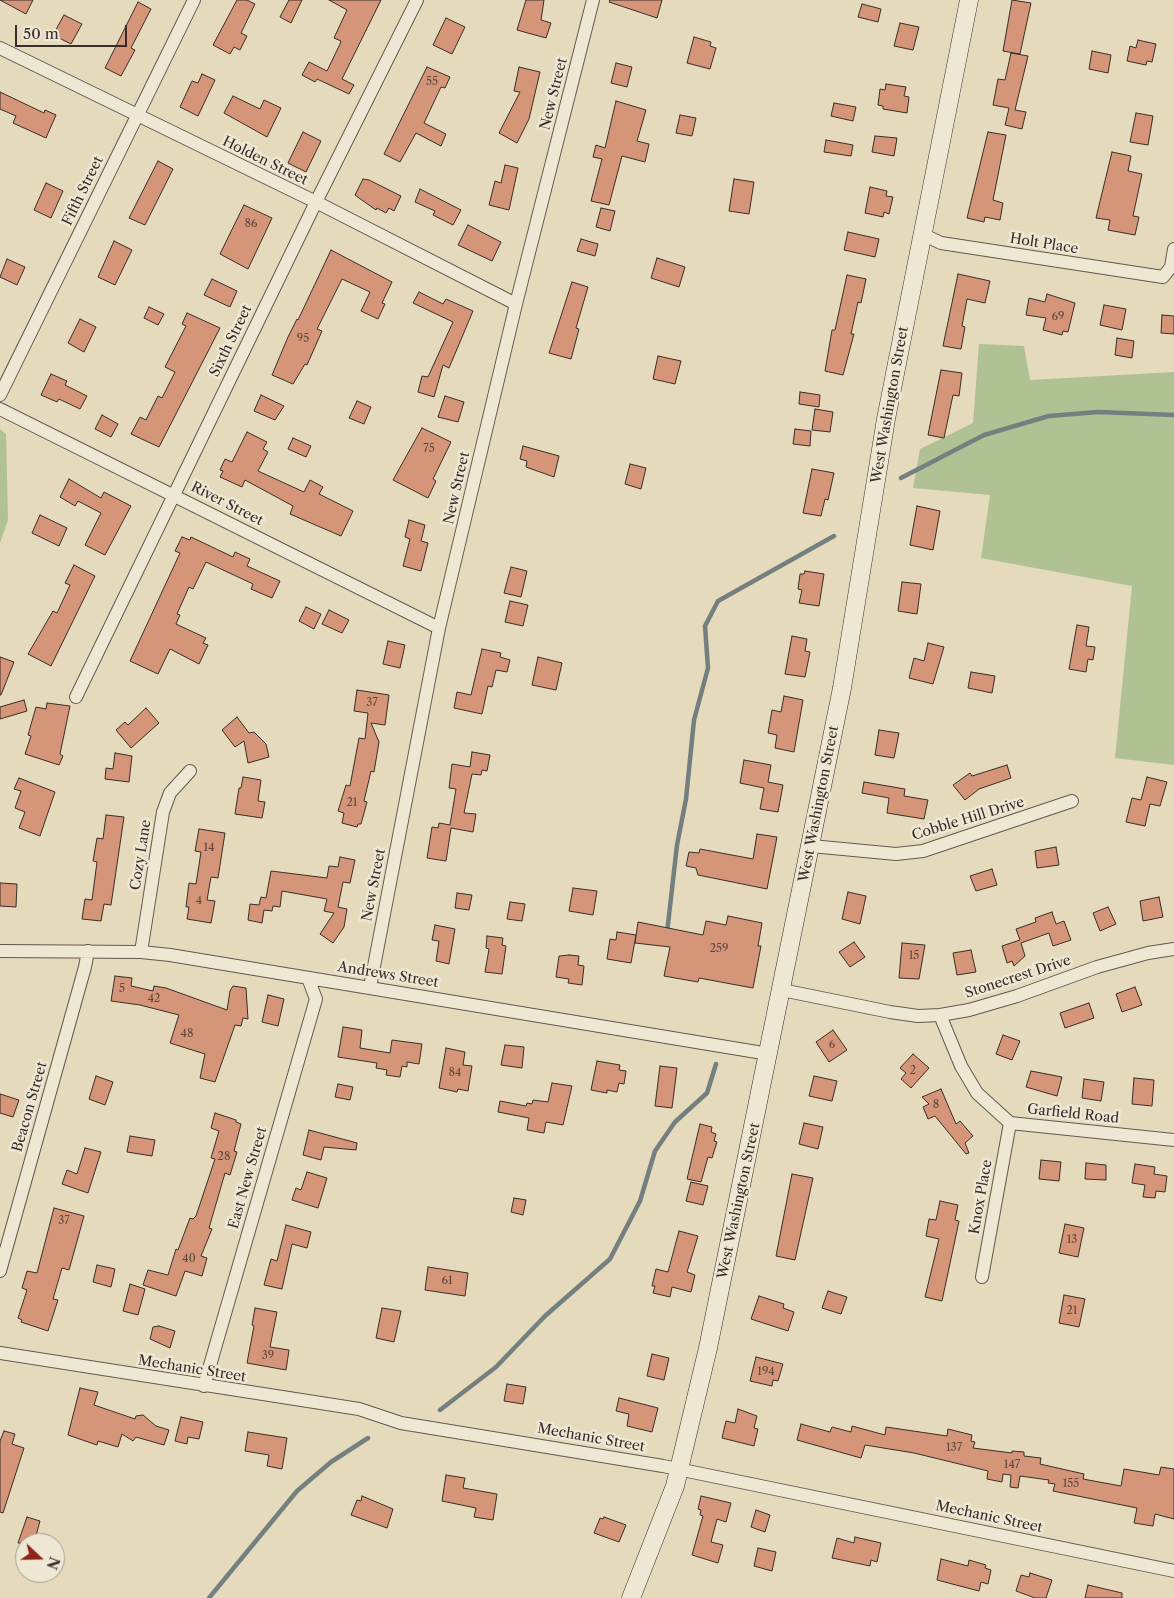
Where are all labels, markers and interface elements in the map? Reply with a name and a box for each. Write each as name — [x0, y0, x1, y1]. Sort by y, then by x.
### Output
scale bar — [18, 15, 130, 47]
text: 50 m — [23, 24, 59, 43]
street label: New Street — [537, 56, 571, 132]
house number: 55 — [426, 75, 438, 89]
street label: Holden Street — [220, 133, 310, 189]
street label: Fifth Street — [59, 154, 107, 228]
house number: 86 — [245, 217, 257, 231]
street label: Holt Place — [1009, 230, 1079, 258]
street label: Sixth Street — [206, 302, 256, 380]
house number: 69 — [1052, 310, 1064, 324]
street label: West Washington Street — [868, 325, 912, 485]
house number: 95 — [297, 332, 309, 346]
house number: 75 — [423, 442, 435, 456]
street label: New Street — [441, 450, 473, 526]
street label: River Street — [188, 479, 266, 529]
house number: 37 — [366, 696, 378, 710]
street label: West Washington Street — [796, 724, 842, 884]
street label: Cobble Hill Drive — [910, 794, 1026, 844]
house number: 21 — [347, 796, 357, 810]
street label: Cozy Lane — [127, 818, 155, 892]
house number: 14 — [204, 841, 214, 855]
street label: New Street — [359, 847, 389, 923]
house number: 4 — [196, 894, 202, 908]
house number: 259 — [710, 942, 728, 956]
house number: 15 — [909, 949, 919, 963]
street label: Stonecrest Drive — [963, 952, 1073, 1002]
street label: Andrews Street — [336, 959, 440, 991]
house number: 5 — [119, 982, 125, 996]
house number: 42 — [148, 992, 160, 1006]
house number: 48 — [181, 1027, 193, 1041]
house number: 6 — [829, 1038, 835, 1052]
street label: Beacon Street — [9, 1060, 51, 1154]
house number: 2 — [910, 1064, 916, 1078]
house number: 84 — [449, 1066, 461, 1080]
house number: 8 — [933, 1098, 939, 1112]
street label: Garfield Road — [1026, 1101, 1120, 1127]
street label: West Washington Street — [714, 1121, 764, 1281]
street label: East New Street — [225, 1125, 271, 1231]
house number: 28 — [218, 1150, 230, 1164]
street label: Knox Place — [966, 1158, 996, 1236]
house number: 37 — [58, 1214, 70, 1228]
house number: 13 — [1067, 1233, 1077, 1247]
house number: 40 — [182, 1252, 196, 1266]
house number: 61 — [441, 1274, 453, 1288]
house number: 21 — [1067, 1304, 1077, 1318]
house number: 39 — [262, 1349, 274, 1363]
street label: Mechanic Street — [137, 1352, 247, 1386]
house number: 194 — [757, 1365, 775, 1379]
street label: Mechanic Street — [536, 1420, 646, 1456]
house number: 137 — [946, 1441, 962, 1455]
house number: 147 — [1004, 1458, 1020, 1472]
house number: 155 — [1063, 1477, 1079, 1491]
street label: Mechanic Street — [934, 1497, 1044, 1537]
north arrow — [15, 1533, 65, 1583]
text: N — [42, 1554, 64, 1572]

